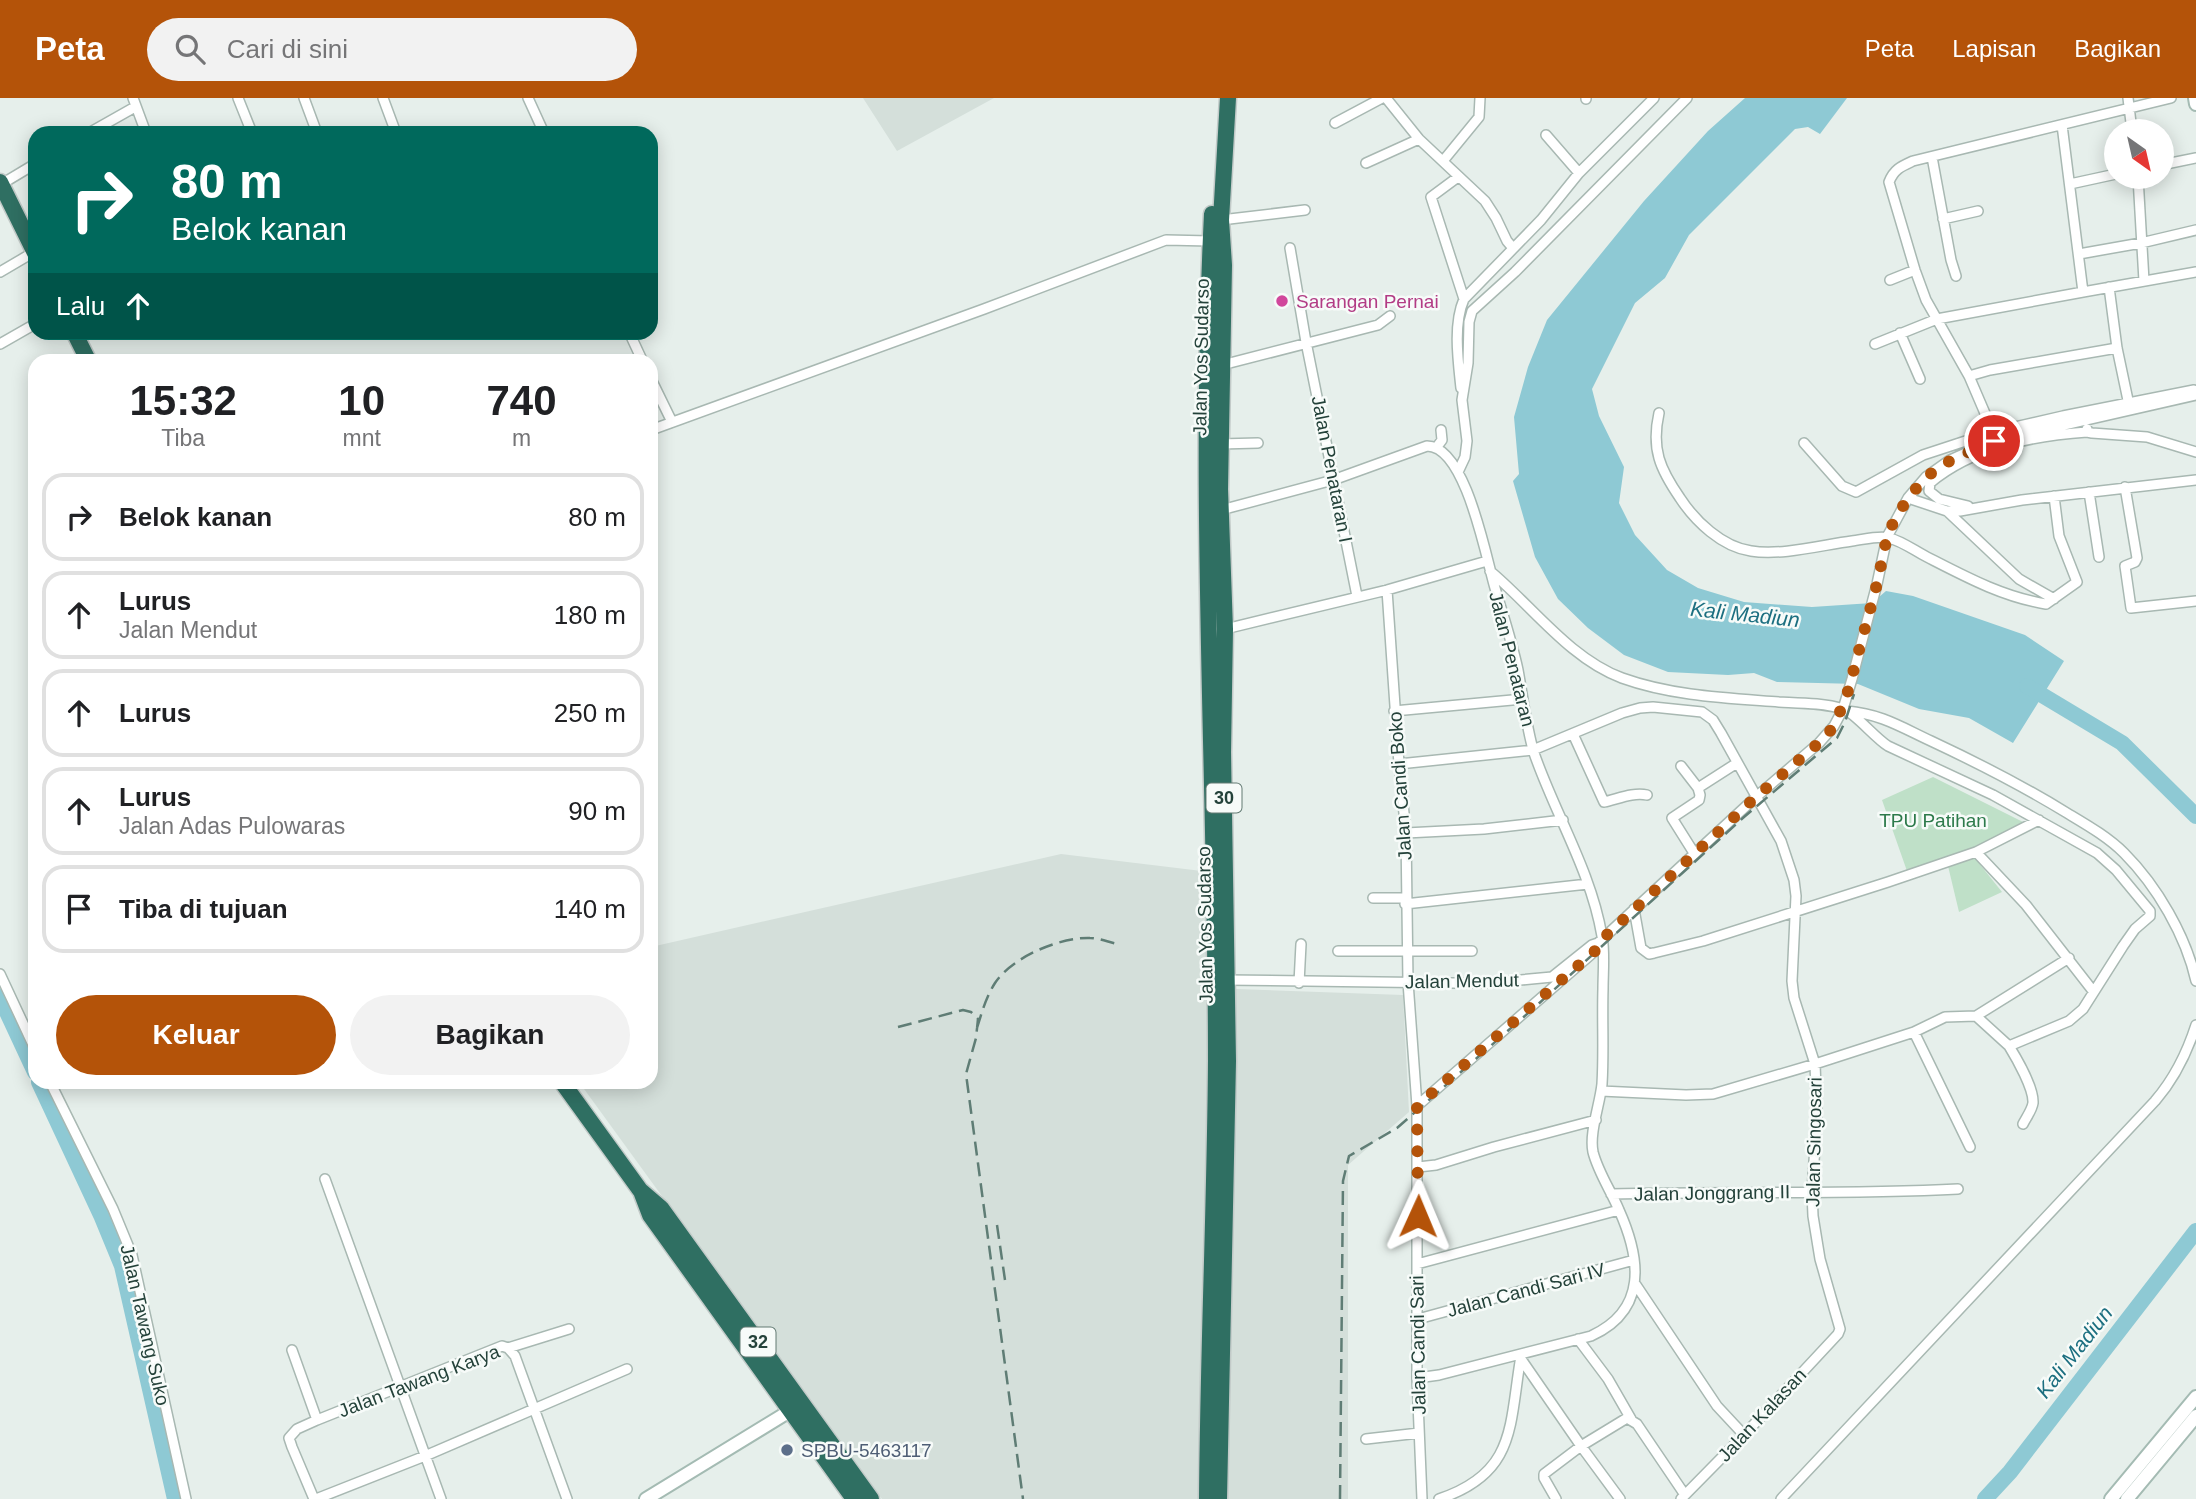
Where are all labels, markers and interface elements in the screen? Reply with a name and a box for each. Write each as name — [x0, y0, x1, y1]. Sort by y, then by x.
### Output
search box — [147, 18, 637, 81]
text: Peta — [35, 30, 105, 67]
icon: search — [171, 30, 209, 68]
text: Cari di sini — [227, 34, 348, 64]
text: Peta — [1865, 35, 1914, 62]
text: Lapisan — [1952, 35, 2036, 62]
text: Bagikan — [2074, 35, 2161, 62]
north arrow — [2104, 119, 2174, 189]
map controls — [2104, 119, 2174, 189]
icon: right — [56, 154, 147, 245]
text: 80 m — [171, 154, 283, 208]
text: Belok kanan — [171, 211, 347, 247]
street label: Jalan Yos Sudarso — [1189, 278, 1213, 436]
icon: ahead — [119, 287, 157, 325]
text: Lalu — [56, 291, 105, 321]
place label: Sarangan Pernai — [1296, 291, 1439, 312]
marker: Sarangan Pernai — [1274, 293, 1290, 309]
text: 15:32 — [129, 377, 237, 424]
text: 10 — [338, 377, 385, 424]
text: 740 — [486, 377, 557, 424]
street label: Jalan Penataran I — [1307, 394, 1357, 544]
pin — [1964, 411, 2024, 471]
icon: arrive — [1975, 422, 2013, 460]
text: Tiba — [161, 425, 205, 451]
text: mnt — [342, 425, 381, 451]
text: m — [512, 425, 531, 451]
icon: right — [60, 498, 98, 536]
text: Belok kanan — [119, 502, 272, 532]
text: 80 m — [568, 502, 626, 532]
text: Lurus — [119, 586, 191, 616]
street label: Jalan Penataran — [1485, 589, 1539, 729]
icon: ahead — [60, 596, 98, 634]
water label: Kali Madiun — [1689, 597, 1801, 631]
text: 180 m — [554, 600, 626, 630]
text: Jalan Mendut — [119, 617, 257, 643]
icon: ahead — [60, 694, 98, 732]
text: Lurus — [119, 698, 191, 728]
text: 250 m — [554, 698, 626, 728]
street label: Jalan Candi Boko — [1384, 711, 1416, 861]
text: Lurus — [119, 782, 191, 812]
road number: 30 — [1206, 784, 1242, 812]
icon: ahead — [60, 792, 98, 830]
text: 90 m — [568, 796, 626, 826]
park label: TPU Patihan — [1879, 810, 1987, 831]
text: Jalan Adas Pulowaras — [119, 813, 345, 839]
street label: Jalan Yos Sudarso — [1193, 846, 1217, 1004]
icon: arrive — [60, 890, 98, 928]
text: Tiba di tujuan — [119, 894, 288, 924]
text: 140 m — [554, 894, 626, 924]
street label: Jalan Mendut — [1405, 969, 1520, 992]
button: Keluar — [56, 995, 336, 1075]
button: Bagikan — [350, 995, 630, 1075]
street label: Jalan Singosari — [1802, 1077, 1826, 1207]
position arrow — [1381, 1179, 1455, 1253]
street label: Jalan Jonggrang II — [1634, 1181, 1790, 1205]
street label: Jalan Tawang Suko — [116, 1243, 174, 1407]
street label: Jalan Candi Sari IV — [1445, 1259, 1608, 1321]
street label: Jalan Candi Sari — [1406, 1275, 1430, 1415]
water label: Kali Madiun — [2031, 1302, 2117, 1402]
road number: 32 — [740, 1328, 776, 1357]
street label: Jalan Tawang Karya — [336, 1340, 503, 1421]
street label: Jalan Kalasan — [1714, 1364, 1810, 1466]
place label: SPBU-5463117 — [801, 1440, 932, 1461]
marker: SPBU-5463117 — [779, 1442, 795, 1458]

